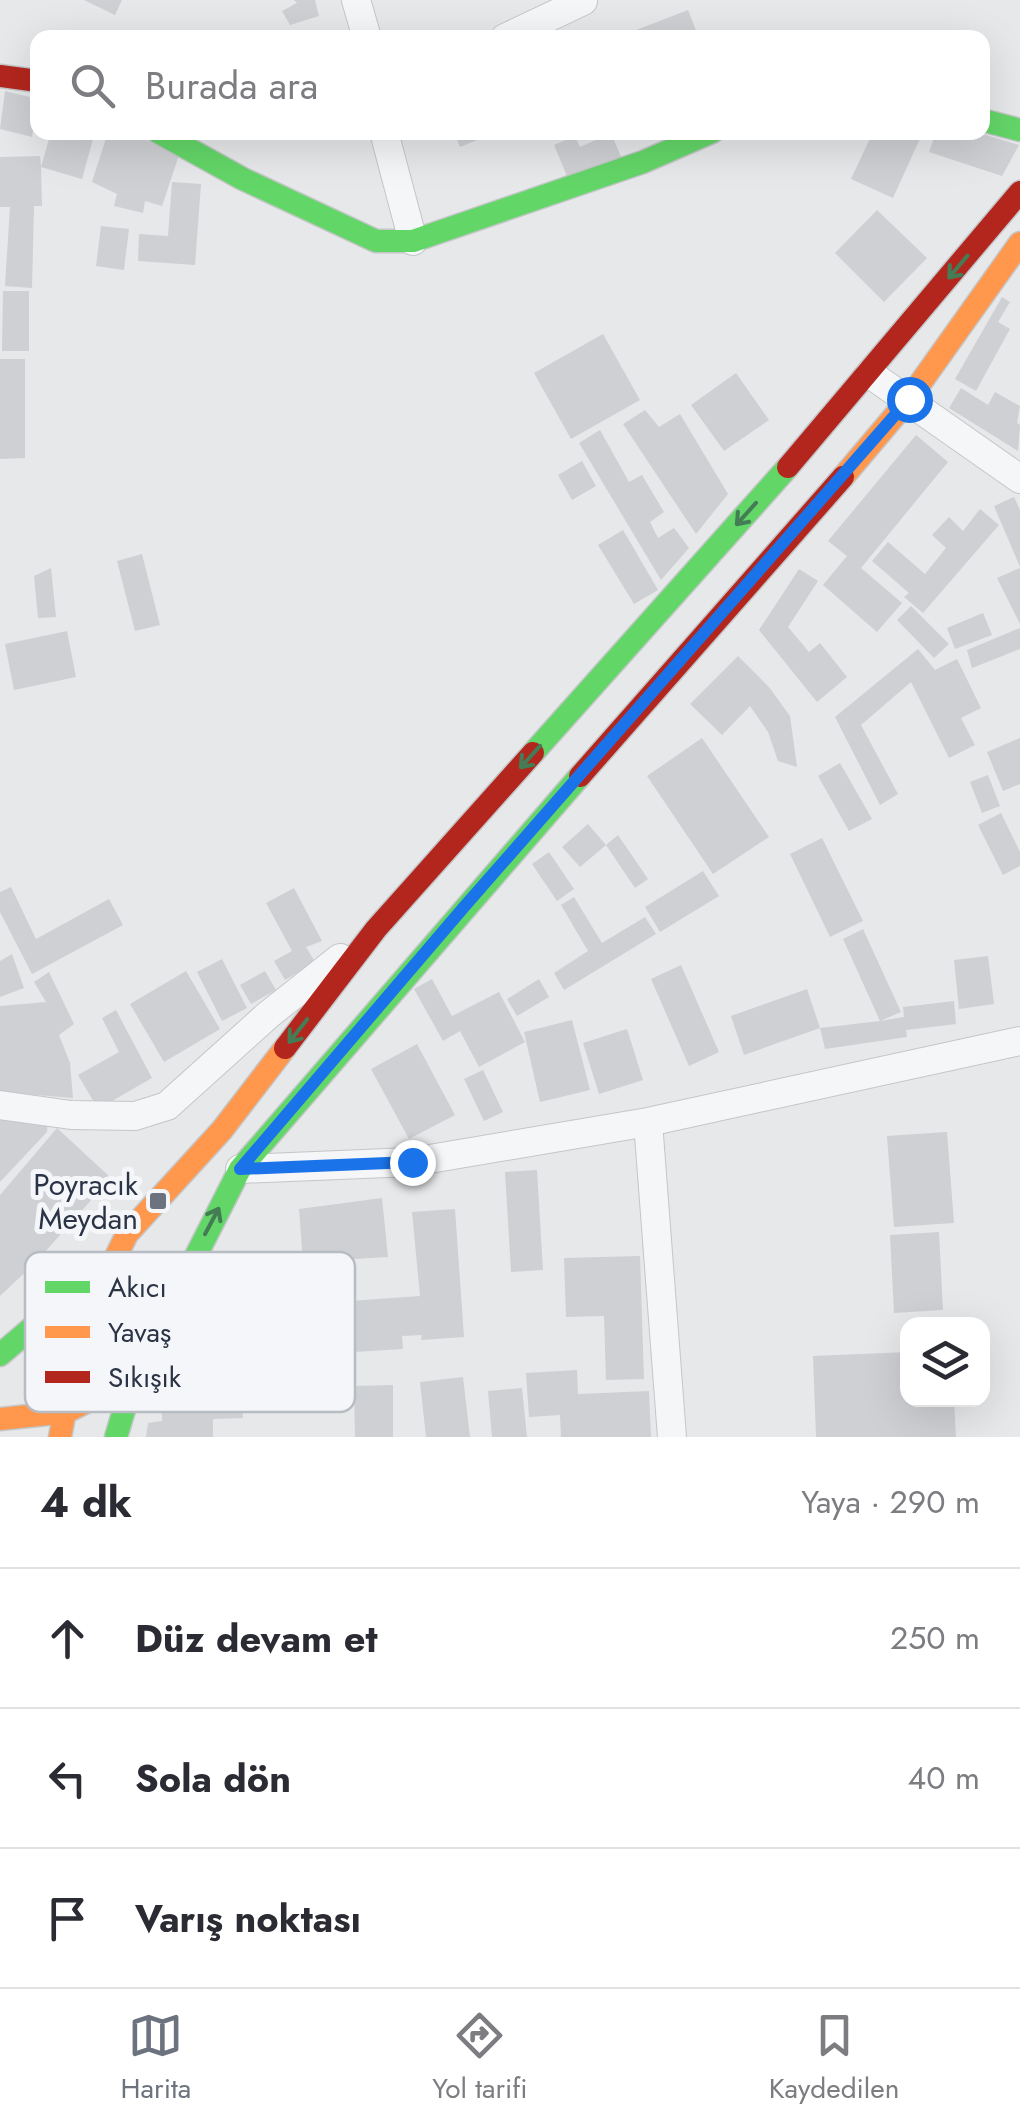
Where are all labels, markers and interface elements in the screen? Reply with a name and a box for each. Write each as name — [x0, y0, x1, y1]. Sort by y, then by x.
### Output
search box — [30, 30, 990, 140]
icon: search — [65, 58, 120, 113]
text: Burada ara — [145, 58, 318, 113]
one-way arrow — [947, 254, 969, 280]
route start — [887, 377, 933, 423]
one-way arrow — [735, 501, 758, 526]
one-way arrow — [519, 743, 541, 769]
one-way arrow — [287, 1017, 308, 1044]
route end — [390, 1140, 436, 1186]
place label: Poyracık Meydan — [33, 1163, 139, 1240]
marker: Poyracık Meydan — [147, 1190, 169, 1212]
one-way arrow — [203, 1206, 223, 1236]
legend — [25, 1252, 355, 1412]
text: Akıcı — [108, 1267, 167, 1308]
text: Yavaş — [108, 1312, 171, 1353]
map controls — [900, 1317, 990, 1407]
button: layers — [900, 1317, 990, 1407]
text: Sıkışık — [108, 1357, 182, 1398]
text: 4 dk — [40, 1472, 132, 1533]
text: Yaya · 290 m — [801, 1479, 980, 1525]
icon: ahead — [40, 1611, 95, 1666]
text: Düz devam et — [135, 1611, 378, 1666]
text: 250 m — [890, 1615, 980, 1661]
icon: left — [40, 1751, 95, 1806]
text: Sola dön — [135, 1751, 291, 1806]
text: 40 m — [908, 1755, 980, 1801]
icon: arrive — [40, 1891, 95, 1946]
text: Varış noktası — [135, 1891, 361, 1946]
tab: Harita — [121, 2008, 191, 2109]
tab: Yol tarifi — [432, 2008, 528, 2109]
tab: Kaydedilen — [769, 2008, 899, 2109]

